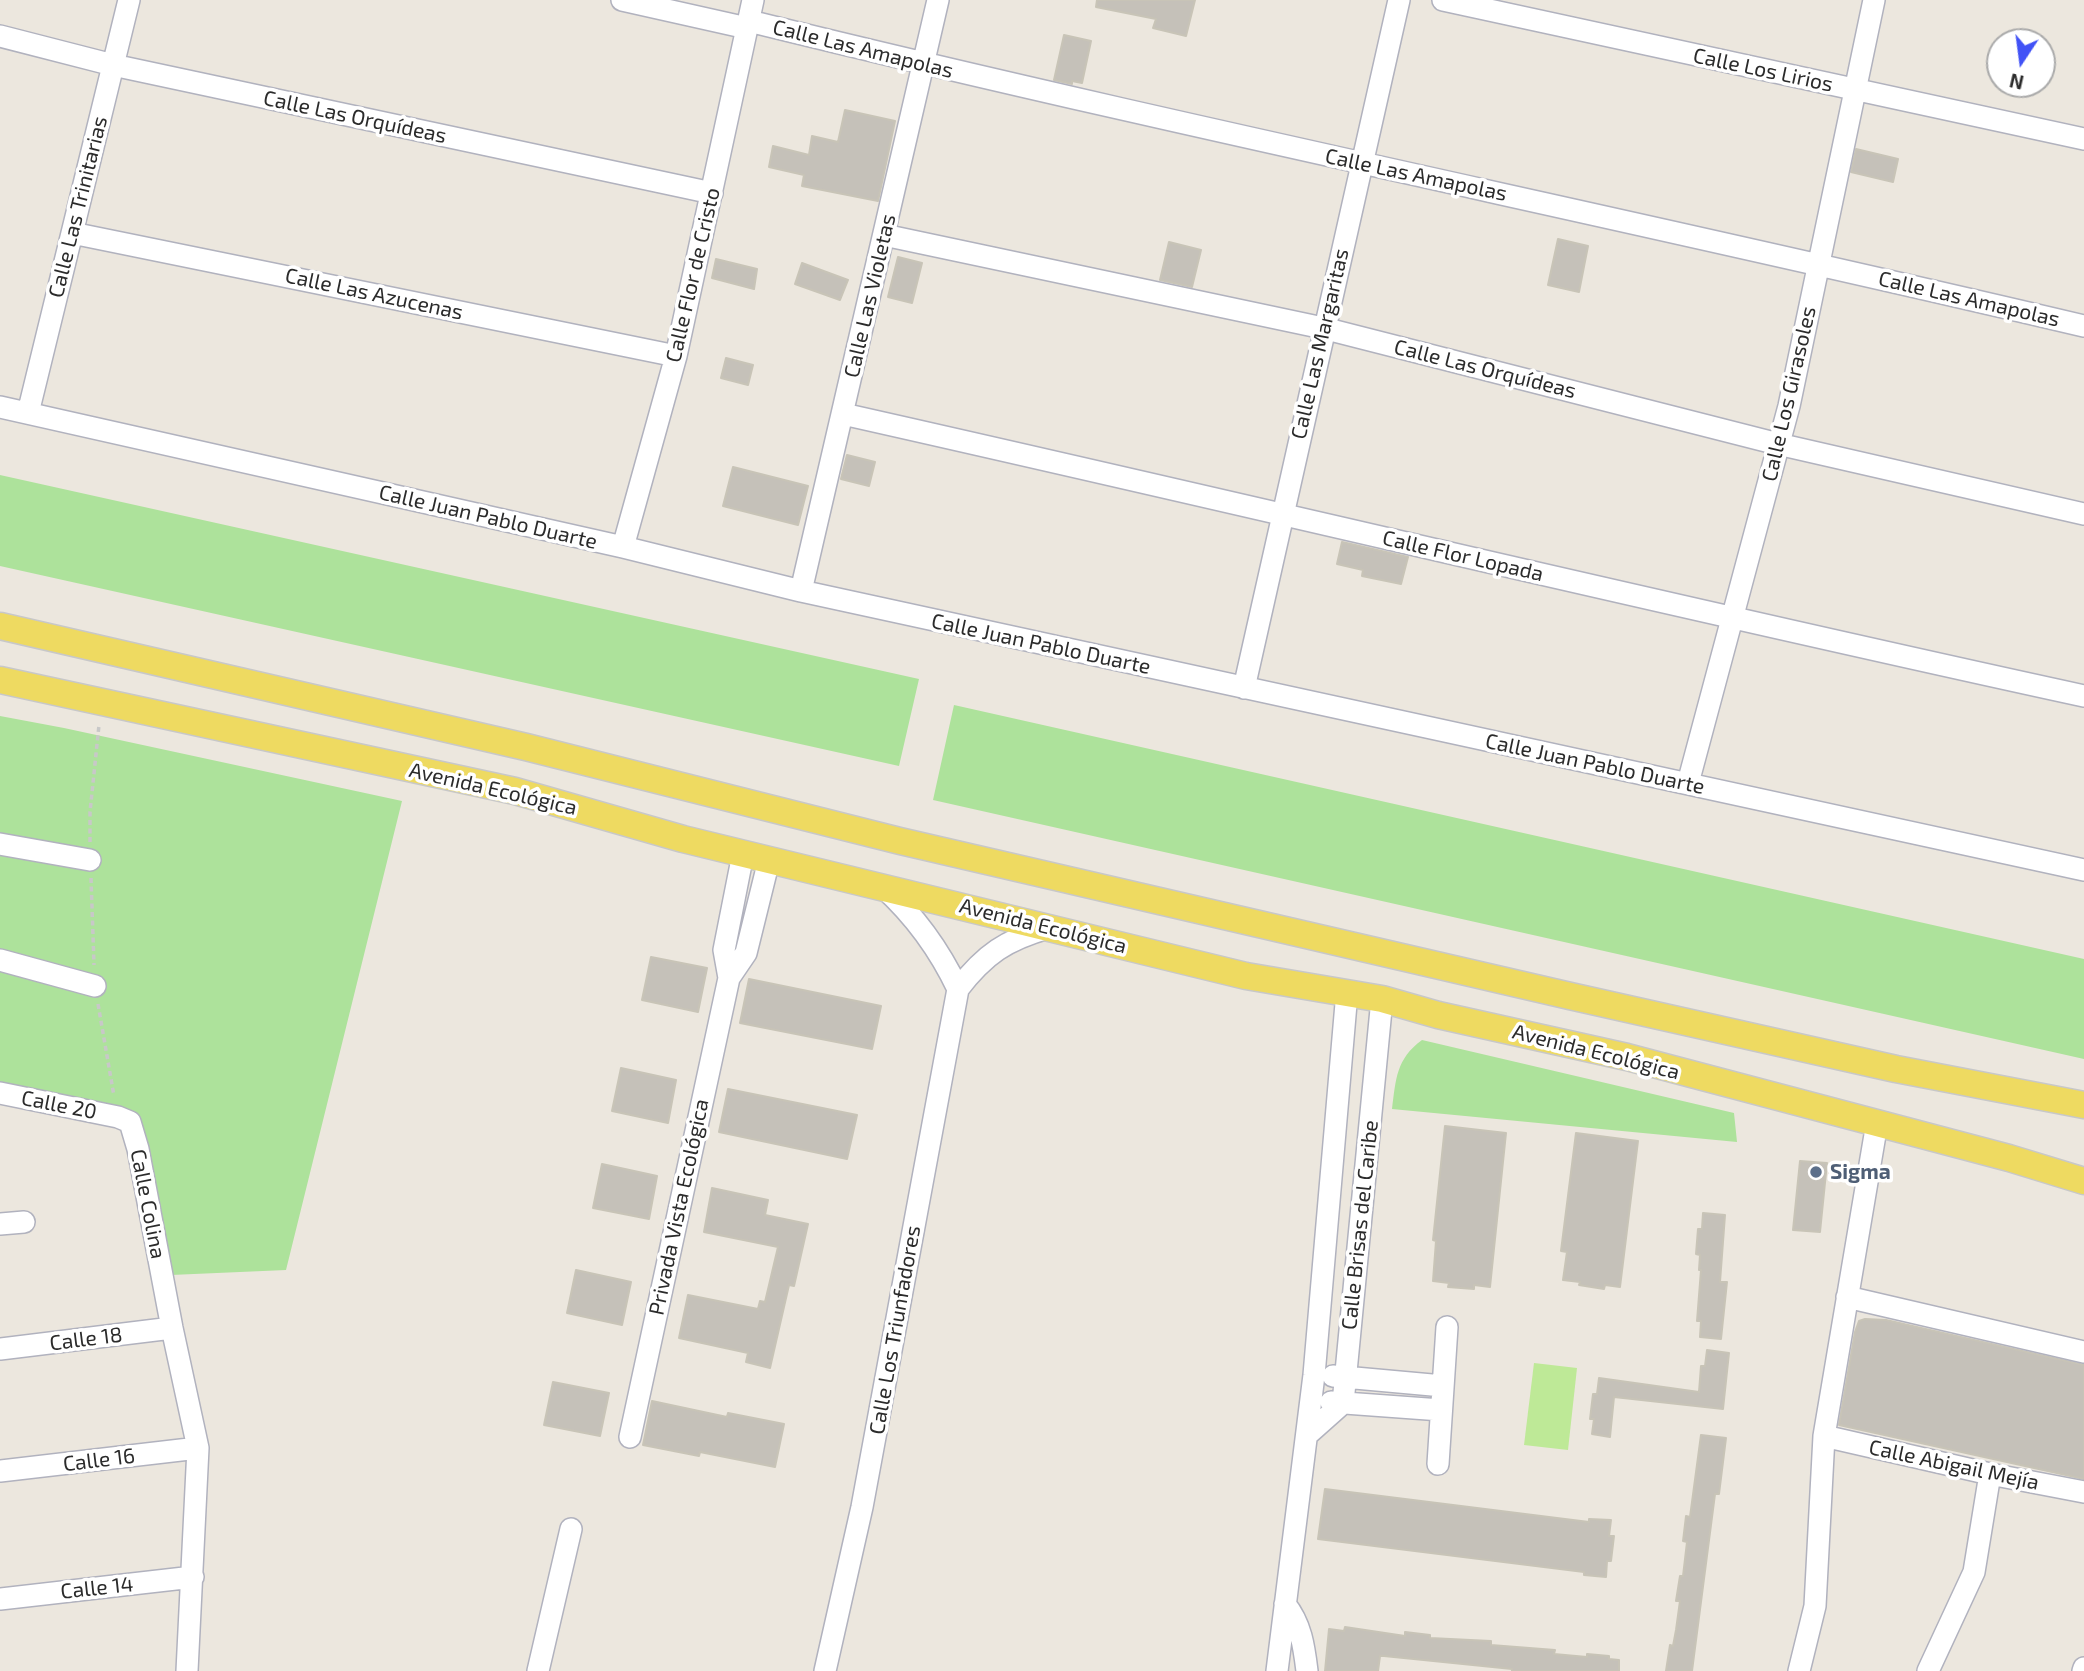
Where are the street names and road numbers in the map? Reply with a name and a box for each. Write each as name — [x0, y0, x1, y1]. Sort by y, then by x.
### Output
street label: Calle Las Amapolas — [770, 14, 956, 84]
street label: Calle Los Lirios — [1691, 43, 1835, 97]
street label: Calle Las Orquídeas — [261, 85, 449, 149]
street label: Calle Las Trinitarias — [43, 114, 113, 300]
street label: Calle Las Amapolas — [1323, 143, 1509, 207]
street label: Calle Flor de Cristo — [661, 185, 725, 365]
street label: Calle Las Violetas — [839, 212, 901, 380]
street label: Calle Las Margaritas — [1286, 246, 1354, 442]
street label: Calle Las Azucenas — [283, 263, 465, 325]
street label: Calle Las Amapolas — [1876, 266, 2062, 332]
street label: Calle Los Girasoles — [1757, 304, 1821, 484]
street label: Calle Las Orquídeas — [1391, 334, 1579, 404]
street label: Calle Juan Pablo Duarte — [376, 480, 600, 554]
street label: Calle Flor Lopada — [1380, 525, 1546, 587]
street label: Calle Juan Pablo Duarte — [929, 608, 1153, 680]
street label: Calle Juan Pablo Duarte — [1483, 728, 1707, 800]
street label: Avenida Ecológica — [407, 757, 579, 821]
street label: Avenida Ecológica — [957, 893, 1129, 959]
street label: Avenida Ecológica — [1510, 1019, 1682, 1085]
street label: Calle 20 — [19, 1085, 99, 1125]
street label: Privada Vista Ecológica — [644, 1097, 714, 1317]
street label: Calle Brisas del Caribe — [1336, 1119, 1384, 1331]
street label: Calle Colina — [125, 1147, 171, 1261]
street label: Calle Los Triunfadores — [864, 1224, 926, 1436]
street label: Calle 18 — [48, 1322, 124, 1356]
street label: Calle Abigail Mejía — [1867, 1435, 2041, 1495]
street label: Calle 16 — [62, 1443, 136, 1477]
street label: Calle 14 — [59, 1572, 135, 1604]

